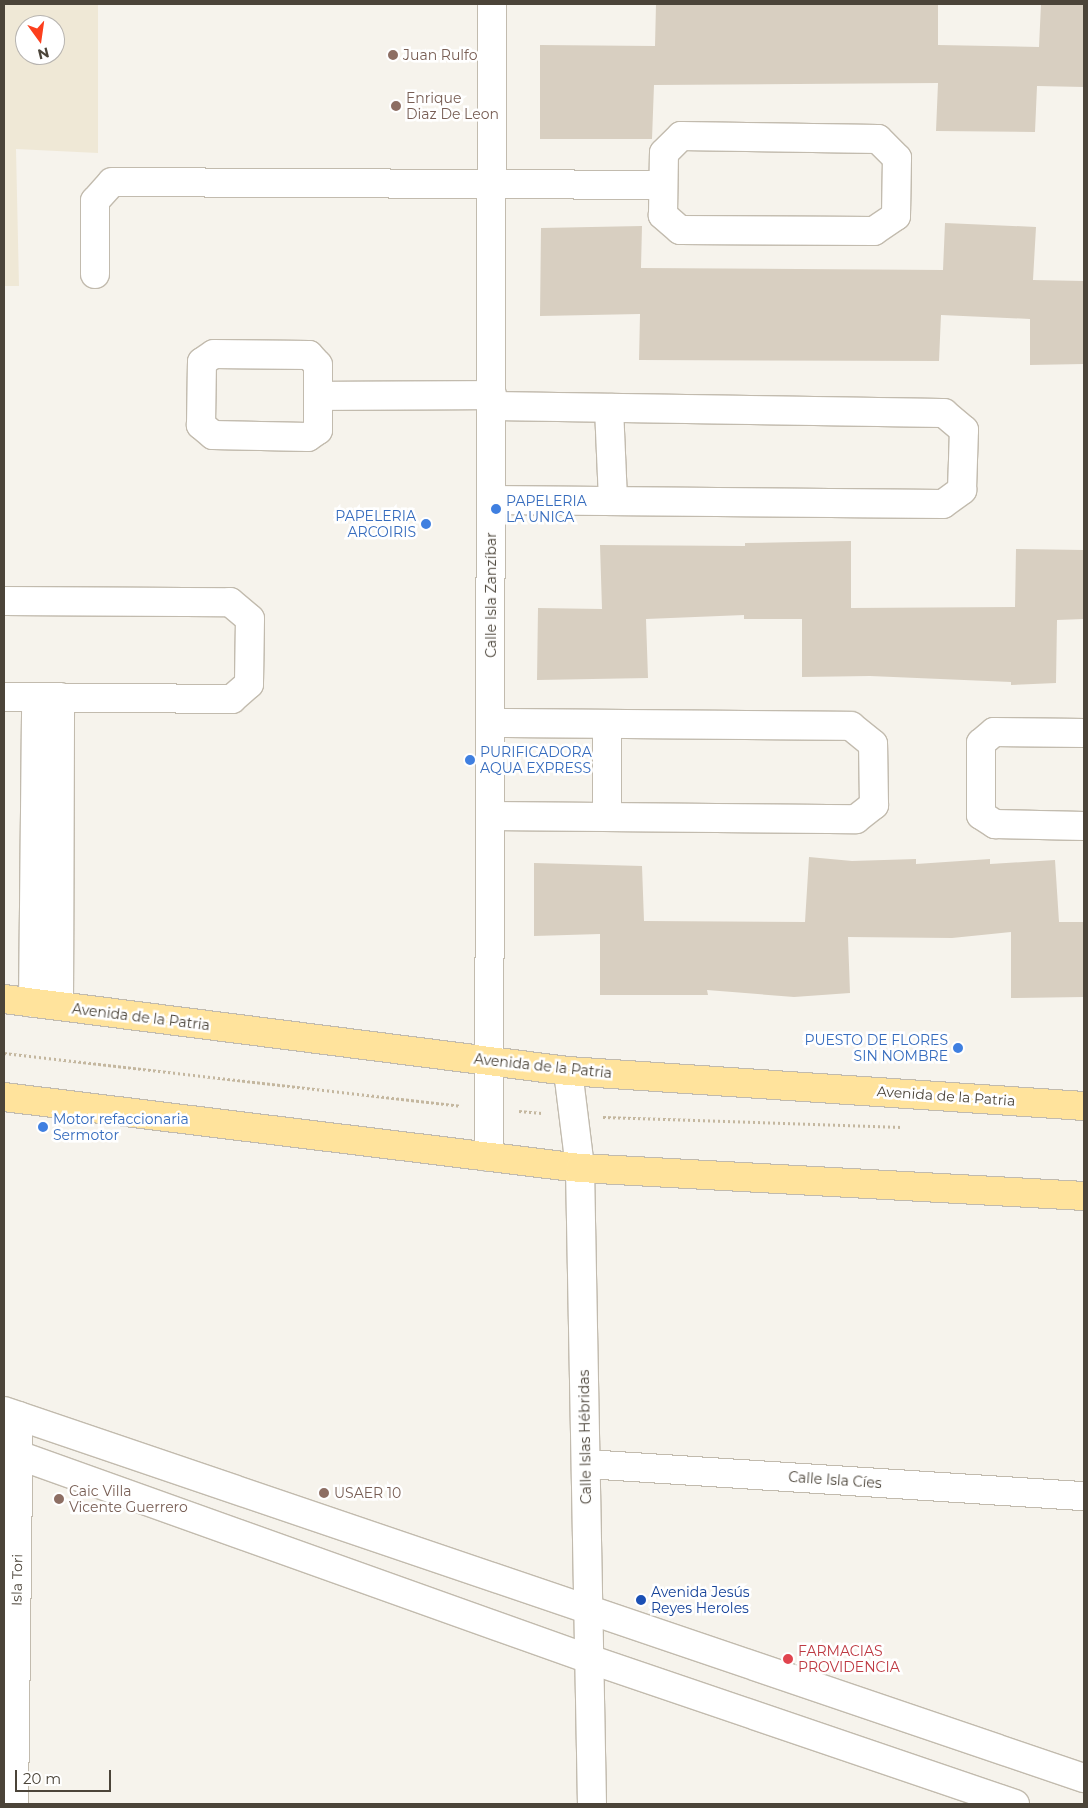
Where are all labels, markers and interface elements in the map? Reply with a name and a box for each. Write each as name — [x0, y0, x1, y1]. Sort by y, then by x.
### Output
north arrow — [15, 15, 65, 65]
text: N — [36, 43, 51, 64]
place label: Juan Rulfo — [403, 47, 478, 63]
marker: Juan Rulfo — [387, 49, 399, 61]
place label: Enrique Diaz De Leon — [406, 90, 499, 122]
marker: Enrique Diaz De Leon — [390, 100, 402, 112]
place label: PAPELERIA LA UNICA — [506, 493, 587, 526]
marker: PAPELERIA LA UNICA — [490, 503, 502, 515]
place label: PAPELERIA ARCOIRIS — [335, 508, 416, 540]
marker: PAPELERIA ARCOIRIS — [420, 518, 432, 530]
street label: Calle Isla Zanzíbar — [483, 532, 499, 658]
place label: PURIFICADORA AQUA EXPRESS — [480, 744, 592, 776]
marker: PURIFICADORA AQUA EXPRESS — [464, 754, 476, 766]
street label: Avenida de la Patria — [71, 1000, 211, 1034]
place label: PUESTO DE FLORES SIN NOMBRE — [804, 1032, 948, 1064]
marker: PUESTO DE FLORES SIN NOMBRE — [952, 1042, 964, 1054]
street label: Avenida de la Patria — [473, 1050, 613, 1082]
street label: Avenida de la Patria — [876, 1083, 1016, 1109]
place label: Motor refaccionaria Sermotor — [53, 1111, 189, 1144]
marker: Motor refaccionaria Sermotor — [37, 1121, 49, 1133]
street label: Calle Islas Hébridas — [575, 1370, 595, 1504]
street label: Calle Isla Cíes — [788, 1468, 882, 1492]
place label: Caic Villa Vicente Guerrero — [69, 1483, 188, 1515]
place label: USAER 10 — [334, 1485, 401, 1501]
marker: USAER 10 — [318, 1487, 330, 1499]
marker: Caic Villa Vicente Guerrero — [53, 1493, 65, 1505]
street label: Isla Tori — [8, 1554, 26, 1606]
place label: Avenida Jesús Reyes Heroles — [651, 1584, 750, 1616]
marker: Avenida Jesús Reyes Heroles — [635, 1594, 647, 1606]
place label: FARMACIAS PROVIDENCIA — [798, 1643, 900, 1675]
marker: FARMACIAS PROVIDENCIA — [782, 1653, 794, 1665]
scale bar — [18, 1760, 114, 1792]
text: 20 m — [23, 1769, 61, 1788]

